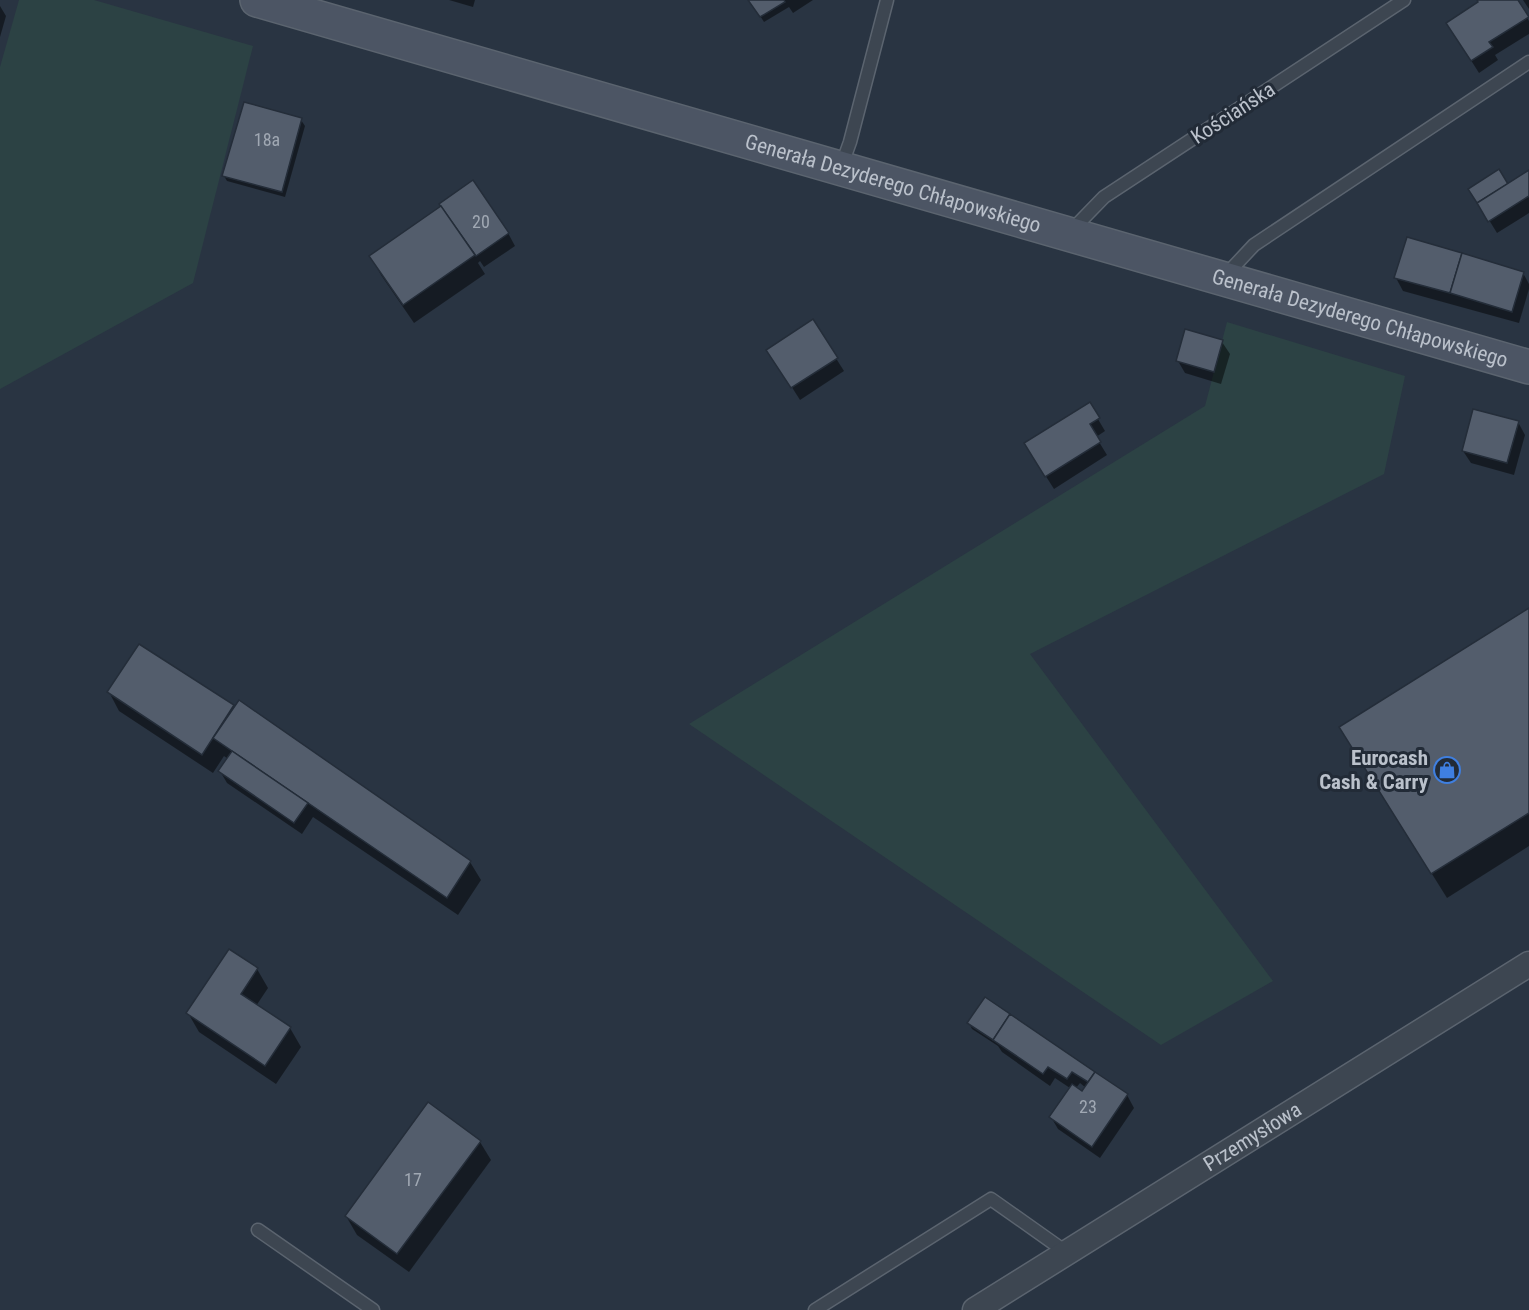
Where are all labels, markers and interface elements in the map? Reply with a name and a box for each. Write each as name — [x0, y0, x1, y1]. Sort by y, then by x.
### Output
street label: Kościańska — [1187, 77, 1279, 149]
house number: 18a — [254, 129, 280, 150]
street label: Generała Dezyderego Chłapowskiego — [742, 129, 1044, 238]
house number: 20 — [472, 211, 490, 232]
street label: Generała Dezyderego Chłapowskiego — [1209, 264, 1511, 372]
place label: Eurocash Cash & Carry — [1319, 746, 1429, 794]
shop icon: Eurocash Cash & Carry — [1432, 755, 1462, 785]
house number: 23 — [1079, 1096, 1097, 1117]
street label: Przemysłowa — [1199, 1097, 1306, 1176]
house number: 17 — [404, 1169, 422, 1190]

